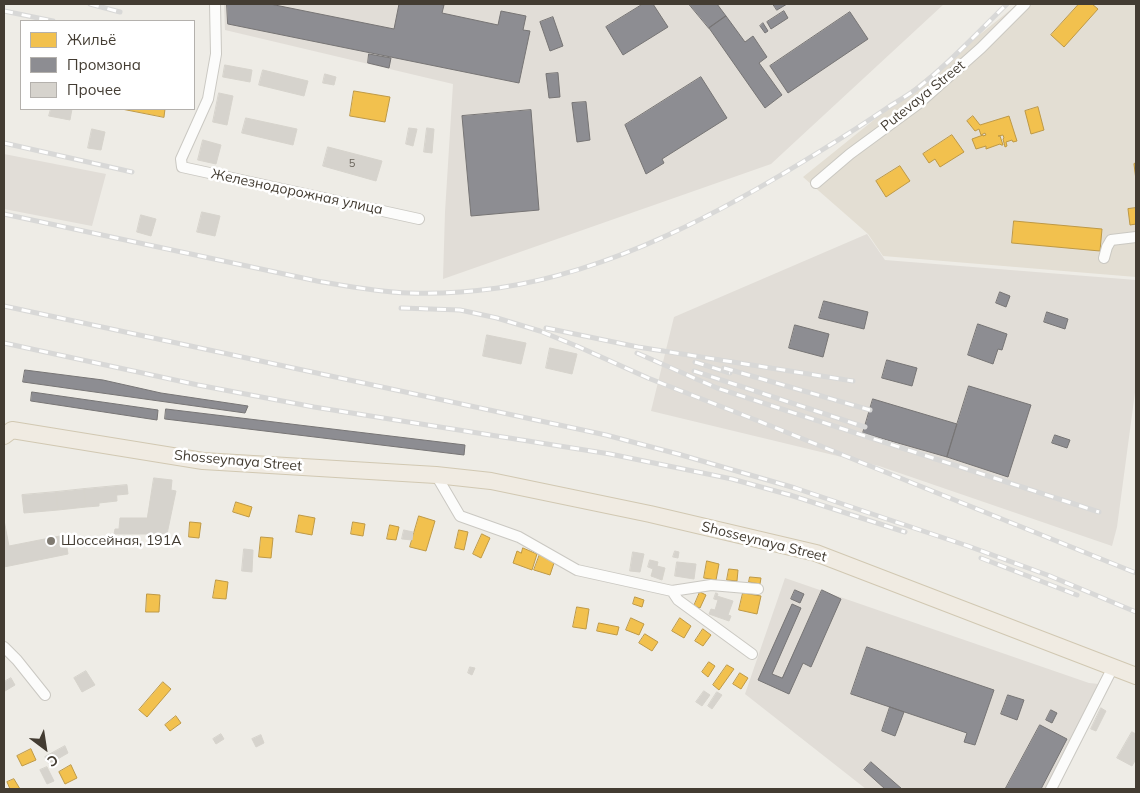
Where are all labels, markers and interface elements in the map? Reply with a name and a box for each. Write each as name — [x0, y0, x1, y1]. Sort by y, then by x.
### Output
legend — [20, 20, 195, 110]
text: Жильё — [67, 30, 116, 49]
text: Промзона — [67, 55, 141, 74]
street label: Putevaya Street — [878, 57, 968, 135]
text: Прочее — [67, 80, 121, 99]
house number: 5 — [349, 157, 355, 171]
street label: Железнодорожная улица — [210, 166, 384, 218]
street label: Shosseynaya Street — [173, 447, 303, 475]
street label: Shosseynaya Street — [700, 518, 828, 566]
place label: Шоссейная, 191А — [61, 533, 181, 549]
marker: Шоссейная, 191А — [45, 535, 57, 547]
north arrow — [20, 723, 70, 773]
text: С — [44, 751, 61, 771]

